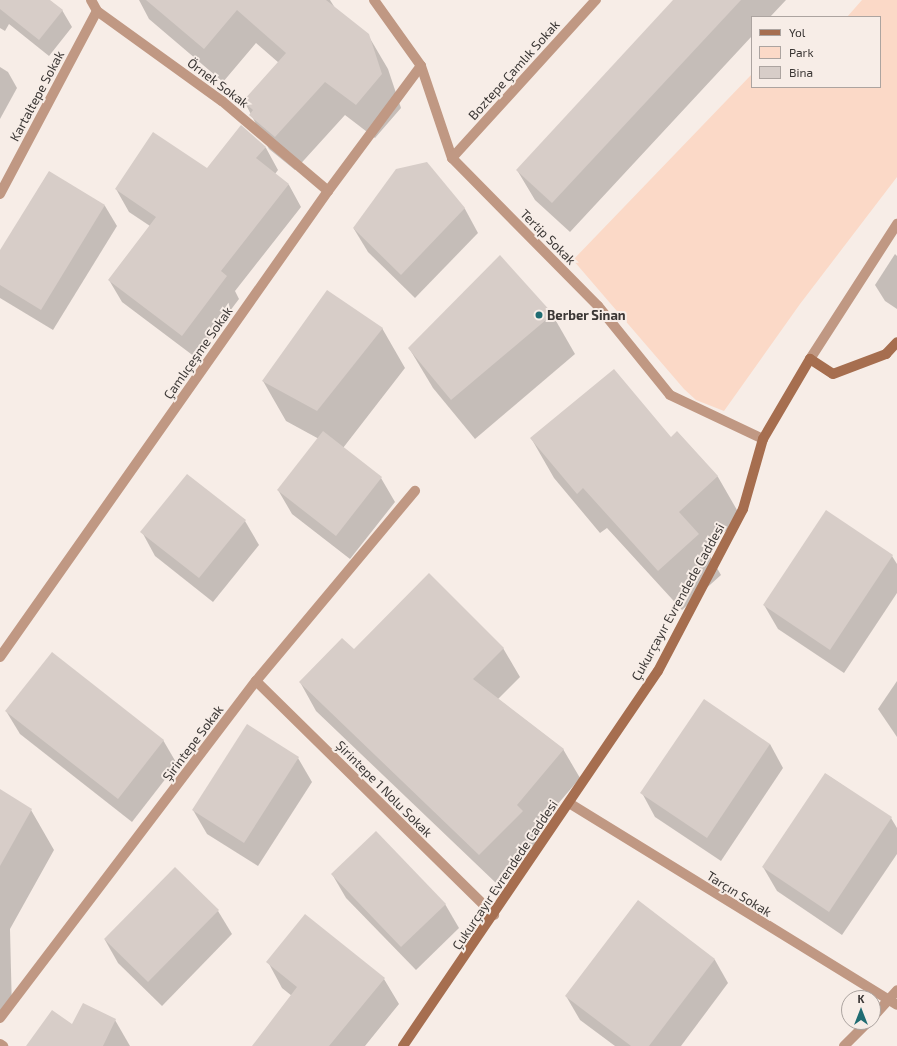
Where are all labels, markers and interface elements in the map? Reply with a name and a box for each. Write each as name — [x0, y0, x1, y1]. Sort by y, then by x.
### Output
legend — [751, 16, 881, 88]
street label: Boztepe Çamlık Sokak — [465, 17, 563, 123]
text: Yol — [789, 25, 805, 39]
text: Park — [789, 45, 814, 59]
street label: Kartaltepe Sokak — [7, 48, 67, 144]
street label: Örnek Sokak — [184, 55, 252, 111]
text: Bina — [789, 65, 813, 79]
street label: Tertip Sokak — [517, 206, 579, 268]
street label: Çamlıçeşme Sokak — [160, 304, 236, 402]
place label: Berber Sinan — [547, 307, 626, 323]
marker: Berber Sinan — [534, 310, 544, 320]
street label: Çukurçayır Evrendede Caddesi — [628, 521, 728, 683]
street label: Şirintepe Sokak — [159, 702, 227, 784]
street label: Şirintepe 1 Nolu Sokak — [333, 738, 435, 840]
street label: Çukurçayır Evrendede Caddesi — [449, 797, 561, 953]
street label: Tarçın Sokak — [704, 868, 774, 920]
north arrow — [841, 990, 881, 1030]
text: K — [858, 992, 864, 1005]

